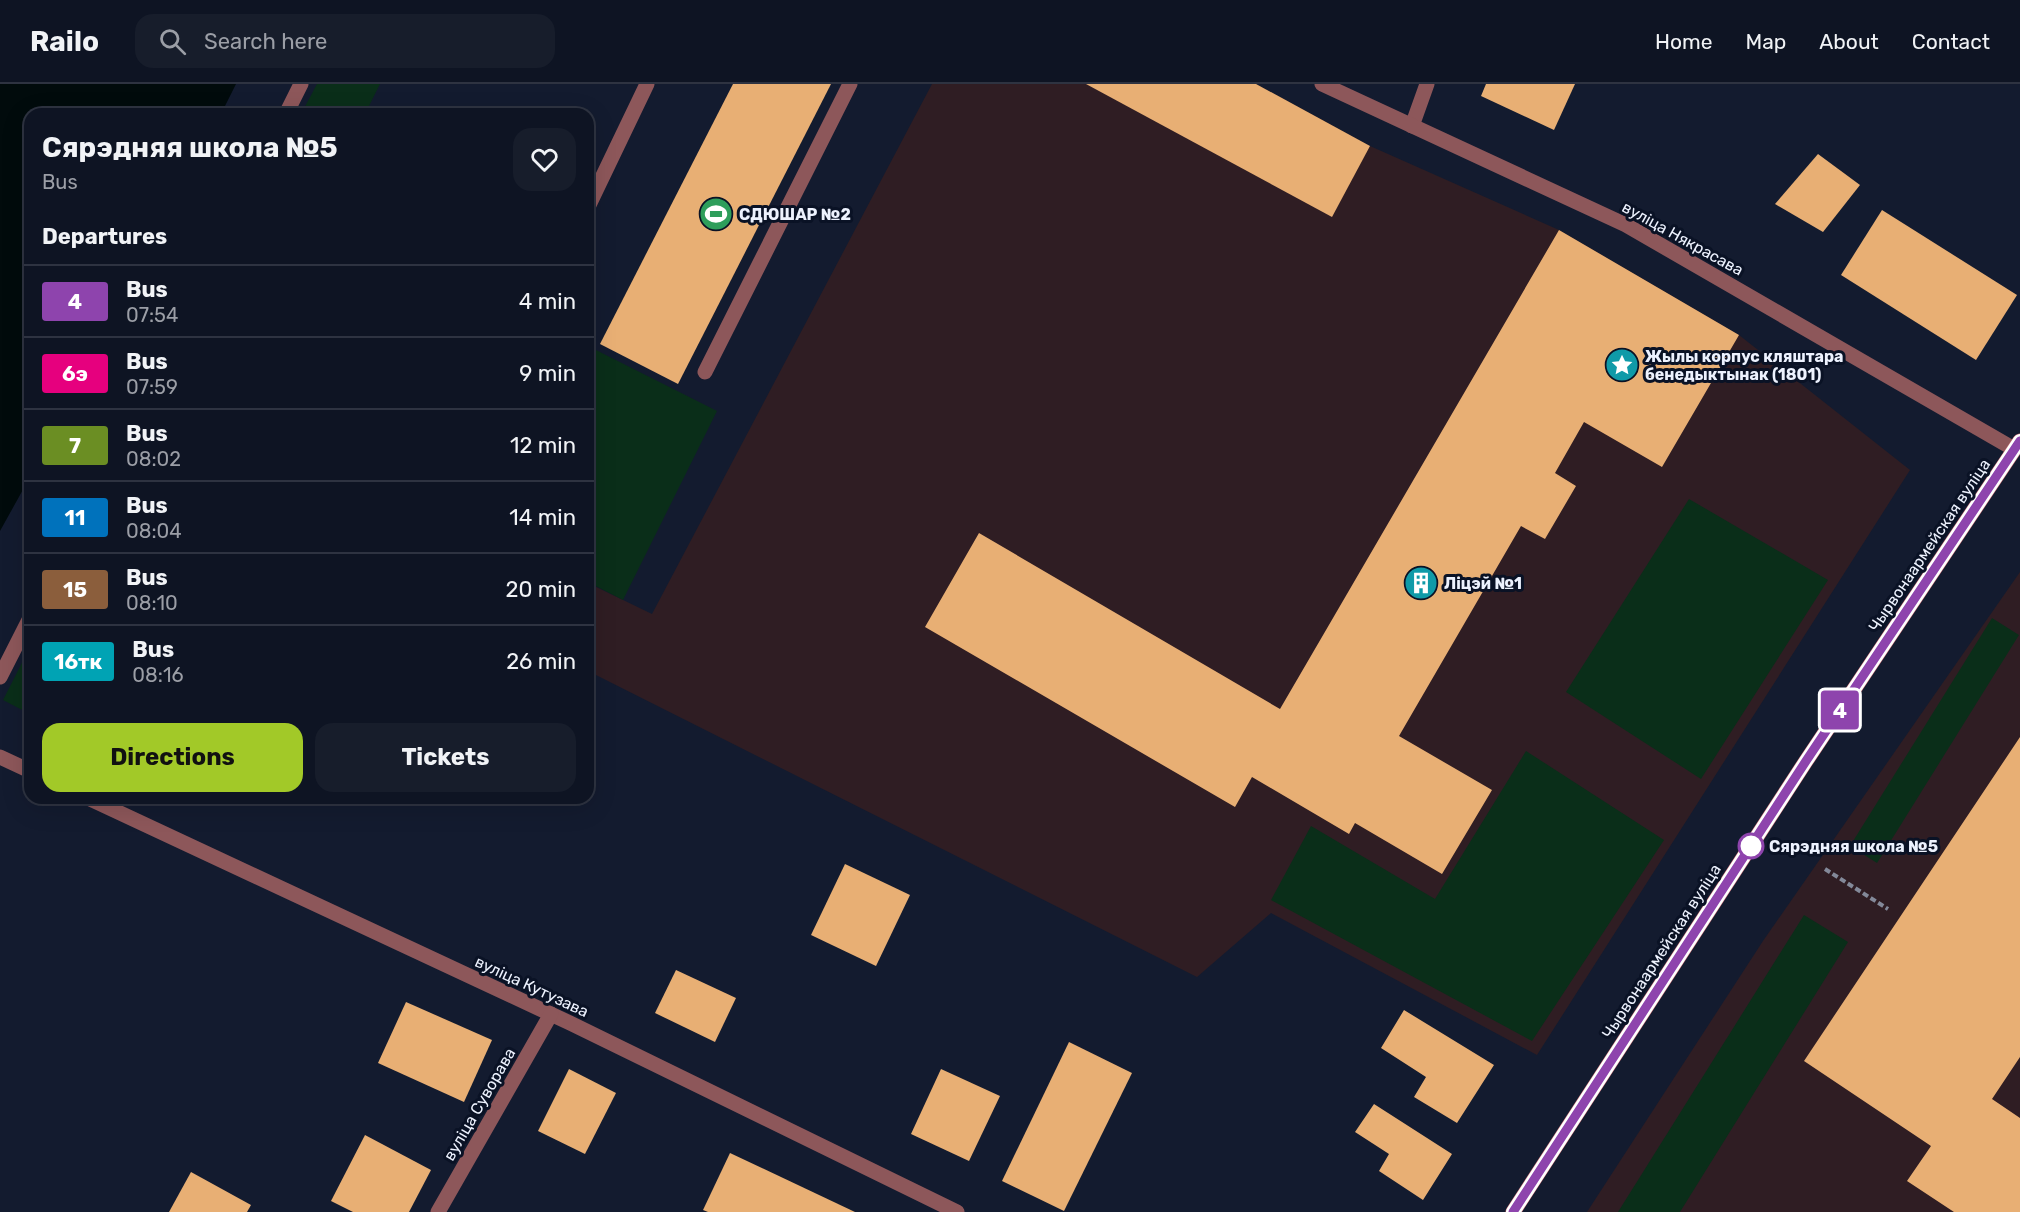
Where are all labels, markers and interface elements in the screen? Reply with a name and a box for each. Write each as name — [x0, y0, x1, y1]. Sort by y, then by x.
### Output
search box — [135, 14, 555, 68]
text: Railo — [30, 25, 99, 58]
icon: search — [156, 25, 189, 58]
text: Search here — [204, 28, 327, 55]
text: Home — [1655, 29, 1712, 54]
text: Map — [1745, 29, 1786, 54]
text: About — [1819, 29, 1879, 54]
text: Contact — [1912, 29, 1990, 54]
button: heart — [513, 128, 576, 191]
text: Сярэдняя школа №5 — [42, 131, 338, 164]
text: Bus — [42, 170, 78, 194]
sports icon: СДЮШАР №2 — [698, 196, 734, 232]
street label: вуліца Някрасава — [1619, 197, 1747, 280]
place label: СДЮШАР №2 — [739, 205, 851, 224]
text: Departures — [42, 223, 167, 250]
text: Bus — [126, 276, 168, 303]
text: 4 min — [519, 288, 576, 315]
text: 4 — [68, 289, 82, 314]
text: 07:54 — [126, 303, 178, 327]
place icon: Жылы корпус кляштара бенедыктынак (1801) — [1604, 347, 1640, 383]
place label: Жылы корпус кляштара бенедыктынак (1801) — [1645, 347, 1844, 384]
text: Bus — [126, 348, 168, 375]
text: 9 min — [519, 360, 576, 387]
text: 6э — [62, 361, 88, 386]
text: 07:59 — [126, 375, 178, 399]
text: Bus — [126, 420, 168, 447]
text: 12 min — [510, 432, 576, 459]
text: 7 — [69, 433, 81, 458]
text: 08:02 — [126, 447, 181, 471]
street label: Чырвонаармейская вуліца — [1864, 455, 1994, 635]
text: Bus — [126, 492, 168, 519]
text: 14 min — [509, 504, 576, 531]
text: 11 — [65, 505, 85, 530]
text: 08:04 — [126, 519, 182, 543]
text: Bus — [126, 564, 168, 591]
building icon: Ліцэй №1 — [1403, 565, 1439, 601]
place label: Ліцэй №1 — [1444, 574, 1522, 593]
text: 20 min — [506, 576, 576, 603]
text: 15 — [63, 577, 87, 602]
text: 08:10 — [126, 591, 178, 615]
text: Bus — [132, 636, 174, 663]
text: 26 min — [506, 648, 576, 675]
text: 16тк — [54, 649, 102, 674]
text: 08:16 — [132, 663, 184, 687]
line badge: 4 — [1820, 690, 1860, 730]
text: 4 — [1833, 698, 1847, 723]
button: Directions — [42, 723, 303, 792]
button: Tickets — [315, 723, 576, 792]
marker: Сярэдняя школа №5 — [1738, 833, 1764, 859]
place label: Сярэдняя школа №5 — [1769, 837, 1938, 856]
street label: Чырвонаармейская вуліца — [1598, 861, 1725, 1042]
street label: вуліца Кутузава — [472, 952, 592, 1021]
street label: вуліца Суворава — [440, 1045, 519, 1164]

